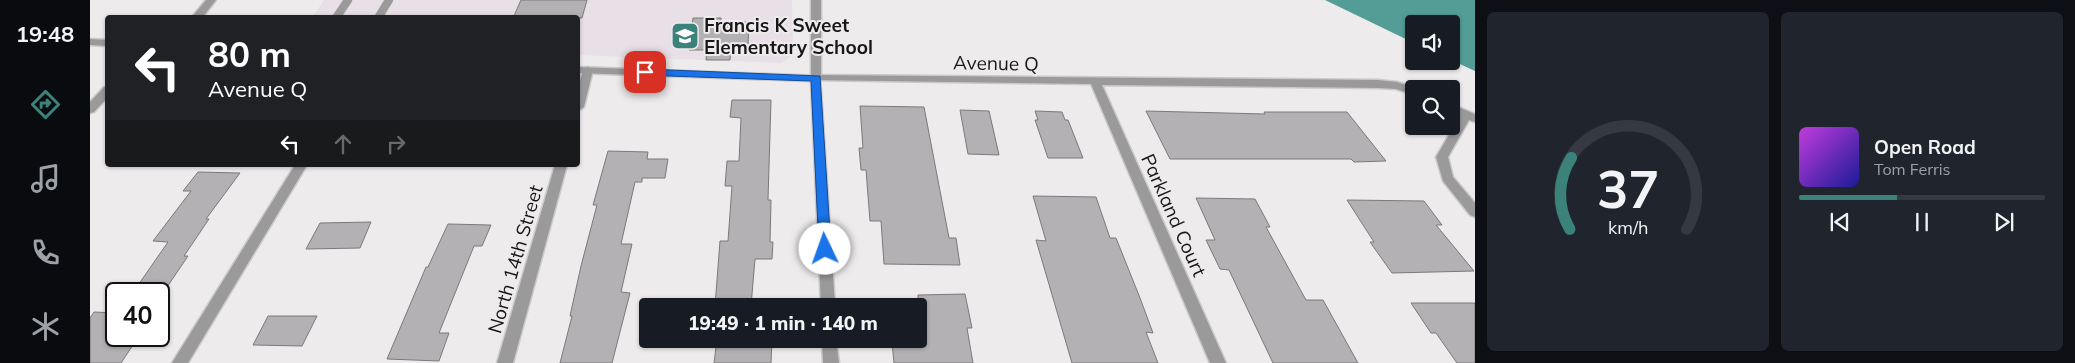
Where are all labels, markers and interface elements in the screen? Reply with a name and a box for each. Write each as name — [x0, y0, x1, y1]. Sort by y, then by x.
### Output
place label: Francis K Sweet Elementary School — [704, 13, 873, 59]
map controls — [1405, 15, 1460, 135]
button: sound — [1405, 15, 1460, 70]
text: 19:48 — [16, 20, 74, 48]
school or university icon: Francis K Sweet Elementary School — [670, 21, 700, 51]
text: 80 m — [208, 32, 291, 76]
icon: left — [125, 35, 190, 100]
street label: Avenue Q — [953, 50, 1039, 76]
pin — [624, 51, 666, 93]
icon: arrive — [631, 58, 659, 86]
text: Avenue Q — [208, 75, 307, 103]
button: search — [1405, 80, 1460, 135]
icon: directions — [28, 87, 63, 122]
icon: left — [276, 130, 304, 158]
icon: ahead — [329, 130, 357, 158]
icon: right — [382, 130, 410, 158]
text: Open Road — [1874, 135, 1976, 159]
street label: Parkland Court — [1136, 150, 1212, 280]
text: 37 — [1597, 156, 1659, 221]
text: Tom Ferris — [1874, 159, 1951, 179]
icon: music — [28, 161, 63, 196]
street label: North 14th Street — [482, 182, 548, 336]
icon: previous — [1826, 208, 1854, 236]
icon: pause — [1908, 208, 1936, 236]
icon: next — [1990, 208, 2018, 236]
text: km/h — [1608, 216, 1648, 238]
position arrow — [798, 222, 850, 274]
icon: phone — [28, 235, 63, 270]
speed limit sign: 40 — [105, 282, 170, 347]
icon: climate — [28, 309, 63, 344]
text: 19:49 · 1 min · 140 m — [688, 311, 878, 335]

